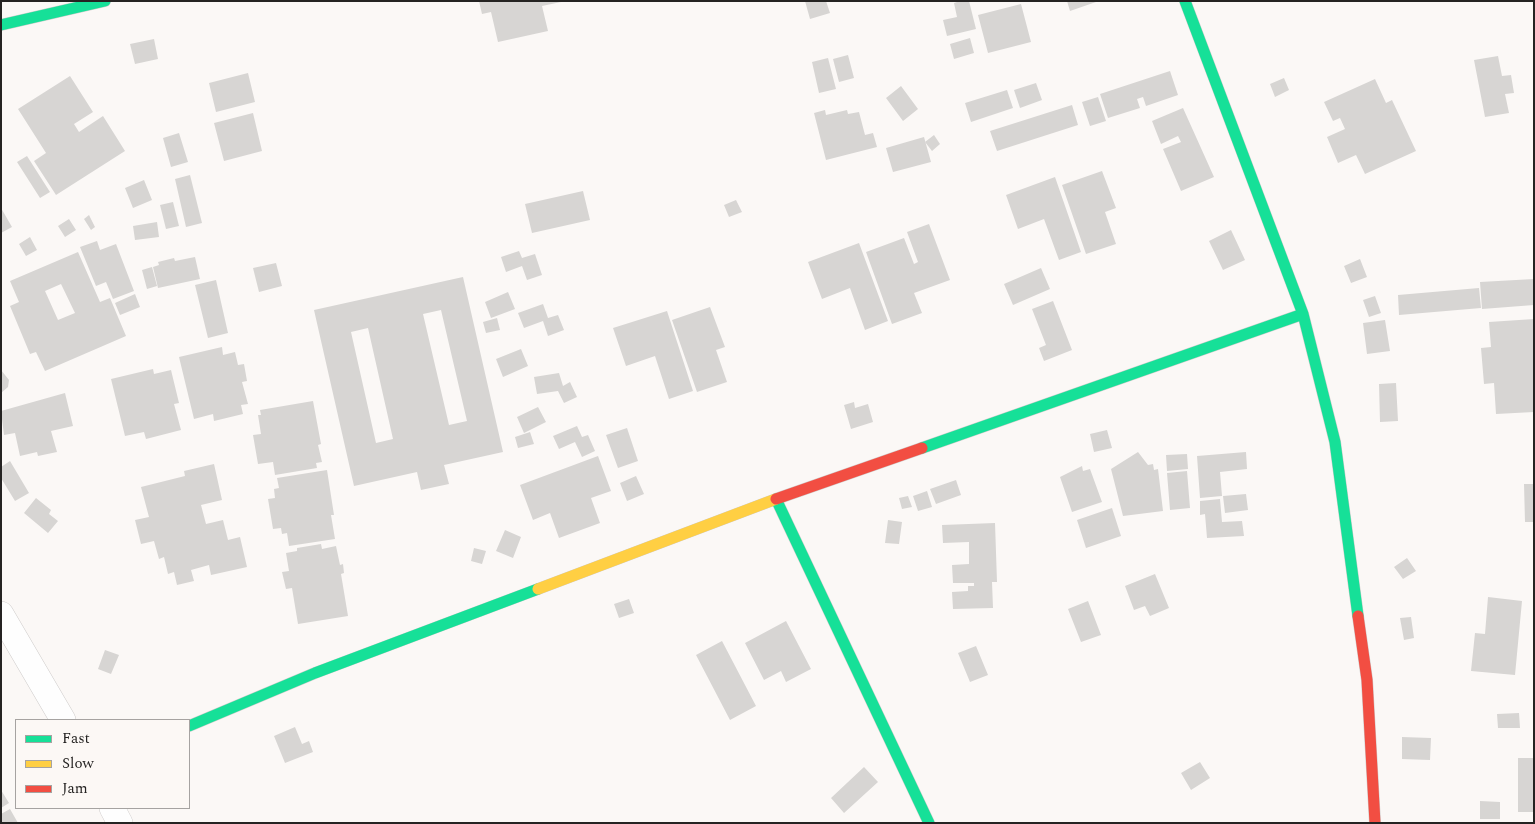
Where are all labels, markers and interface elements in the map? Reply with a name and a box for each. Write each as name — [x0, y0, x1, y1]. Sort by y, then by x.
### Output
legend — [15, 719, 190, 809]
text: Fast — [62, 727, 90, 750]
text: Slow — [62, 752, 94, 775]
text: Jam — [62, 777, 88, 800]

